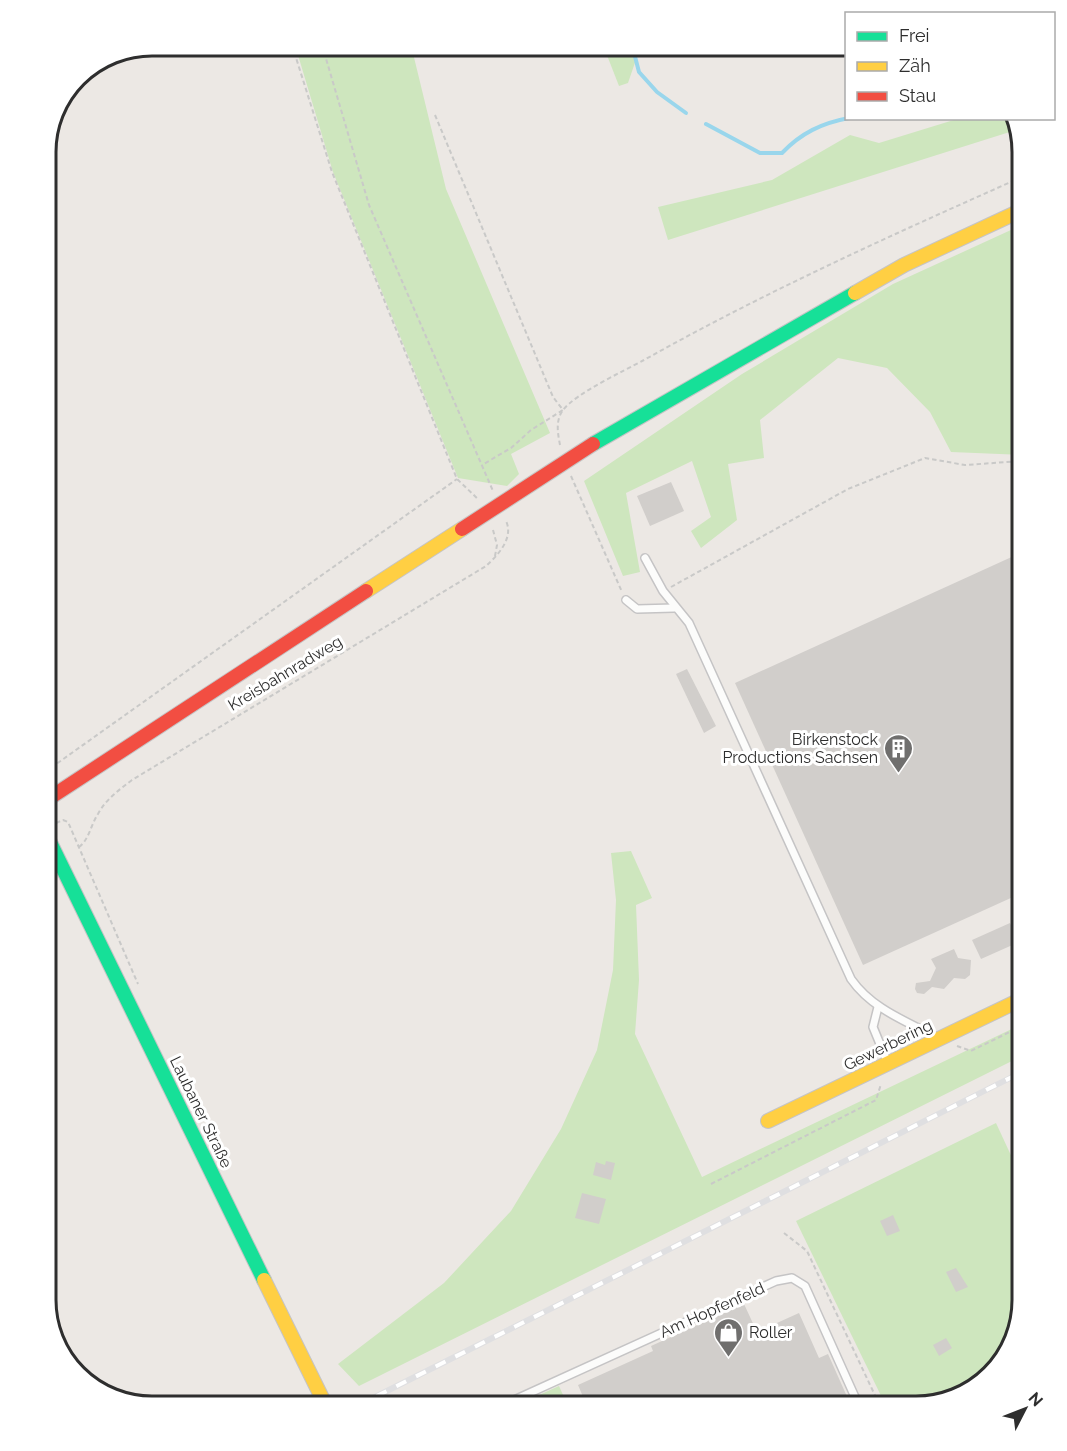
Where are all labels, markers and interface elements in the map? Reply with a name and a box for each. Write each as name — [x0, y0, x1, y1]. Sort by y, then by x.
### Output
legend — [845, 12, 1055, 120]
text: Frei — [899, 25, 929, 46]
text: Zäh — [899, 55, 931, 76]
text: Stau — [899, 85, 936, 106]
street label: Kreisbahnradweg — [224, 631, 346, 715]
place label: Birkenstock Productions Sachsen — [722, 730, 879, 767]
building icon: Birkenstock Productions Sachsen — [883, 732, 915, 774]
street label: Gewerbering — [841, 1015, 935, 1075]
street label: Laubaner Straße — [166, 1053, 236, 1171]
street label: Am Hopfenfeld — [657, 1278, 767, 1342]
shop icon: Roller — [712, 1316, 744, 1358]
place label: Roller — [749, 1323, 793, 1342]
north arrow — [995, 1379, 1055, 1439]
text: N — [1025, 1388, 1047, 1410]

